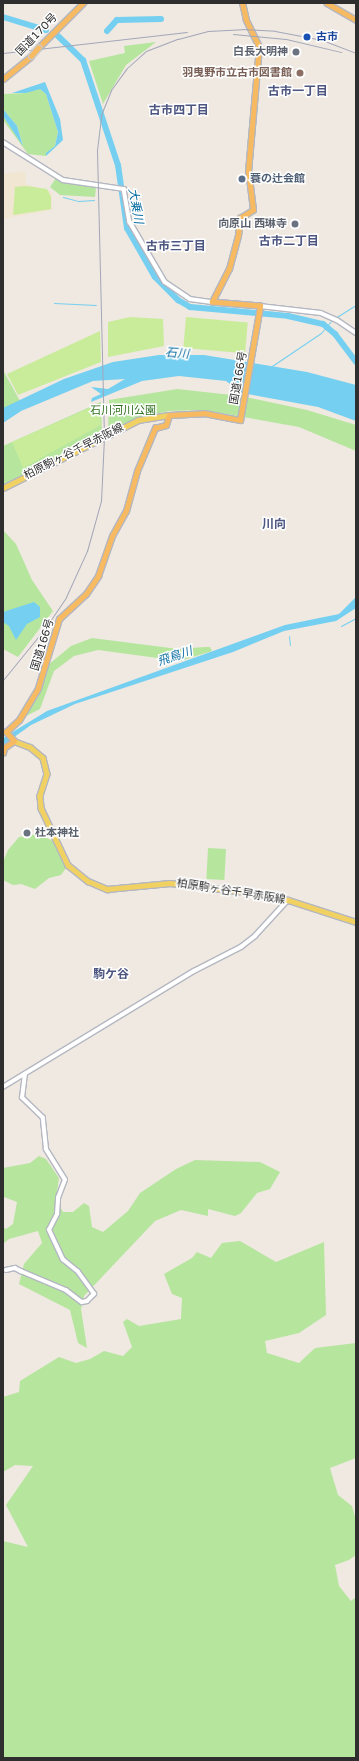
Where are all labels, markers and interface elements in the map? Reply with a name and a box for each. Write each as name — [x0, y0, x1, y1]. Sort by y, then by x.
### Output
street label: 国道170号 — [14, 11, 60, 59]
place label: 古市 — [316, 30, 338, 44]
marker: 古市 — [301, 31, 313, 43]
place label: 白長大明神 — [233, 45, 288, 59]
marker: 白長大明神 — [291, 47, 301, 57]
place label: 羽曳野市立古市図書館 — [182, 66, 292, 80]
marker: 羽曳野市立古市図書館 — [295, 68, 305, 78]
district label: 古市一丁目 — [268, 85, 328, 99]
district label: 古市四丁目 — [149, 104, 209, 118]
place label: 蓑の辻会館 — [250, 172, 305, 186]
marker: 蓑の辻会館 — [237, 174, 247, 184]
water label: 大乗川 — [125, 187, 145, 225]
place label: 向原山 西琳寺 — [218, 217, 287, 231]
marker: 向原山 西琳寺 — [290, 219, 300, 229]
district label: 古市二丁目 — [259, 235, 319, 249]
district label: 古市三丁目 — [146, 240, 206, 254]
water label: 石川 — [164, 346, 190, 362]
street label: 国道166号 — [228, 350, 250, 406]
park label: 石川河川公園 — [90, 404, 156, 418]
street label: 柏原駒ヶ谷千早赤阪線 — [22, 421, 126, 483]
district label: 川向 — [262, 518, 286, 532]
street label: 国道166号 — [29, 617, 57, 673]
water label: 飛鳥川 — [156, 644, 194, 670]
place label: 杜本神社 — [35, 826, 79, 840]
marker: 杜本神社 — [22, 828, 32, 838]
street label: 柏原駒ヶ谷千早赤阪線 — [176, 877, 286, 907]
district label: 駒ケ谷 — [93, 968, 129, 982]

